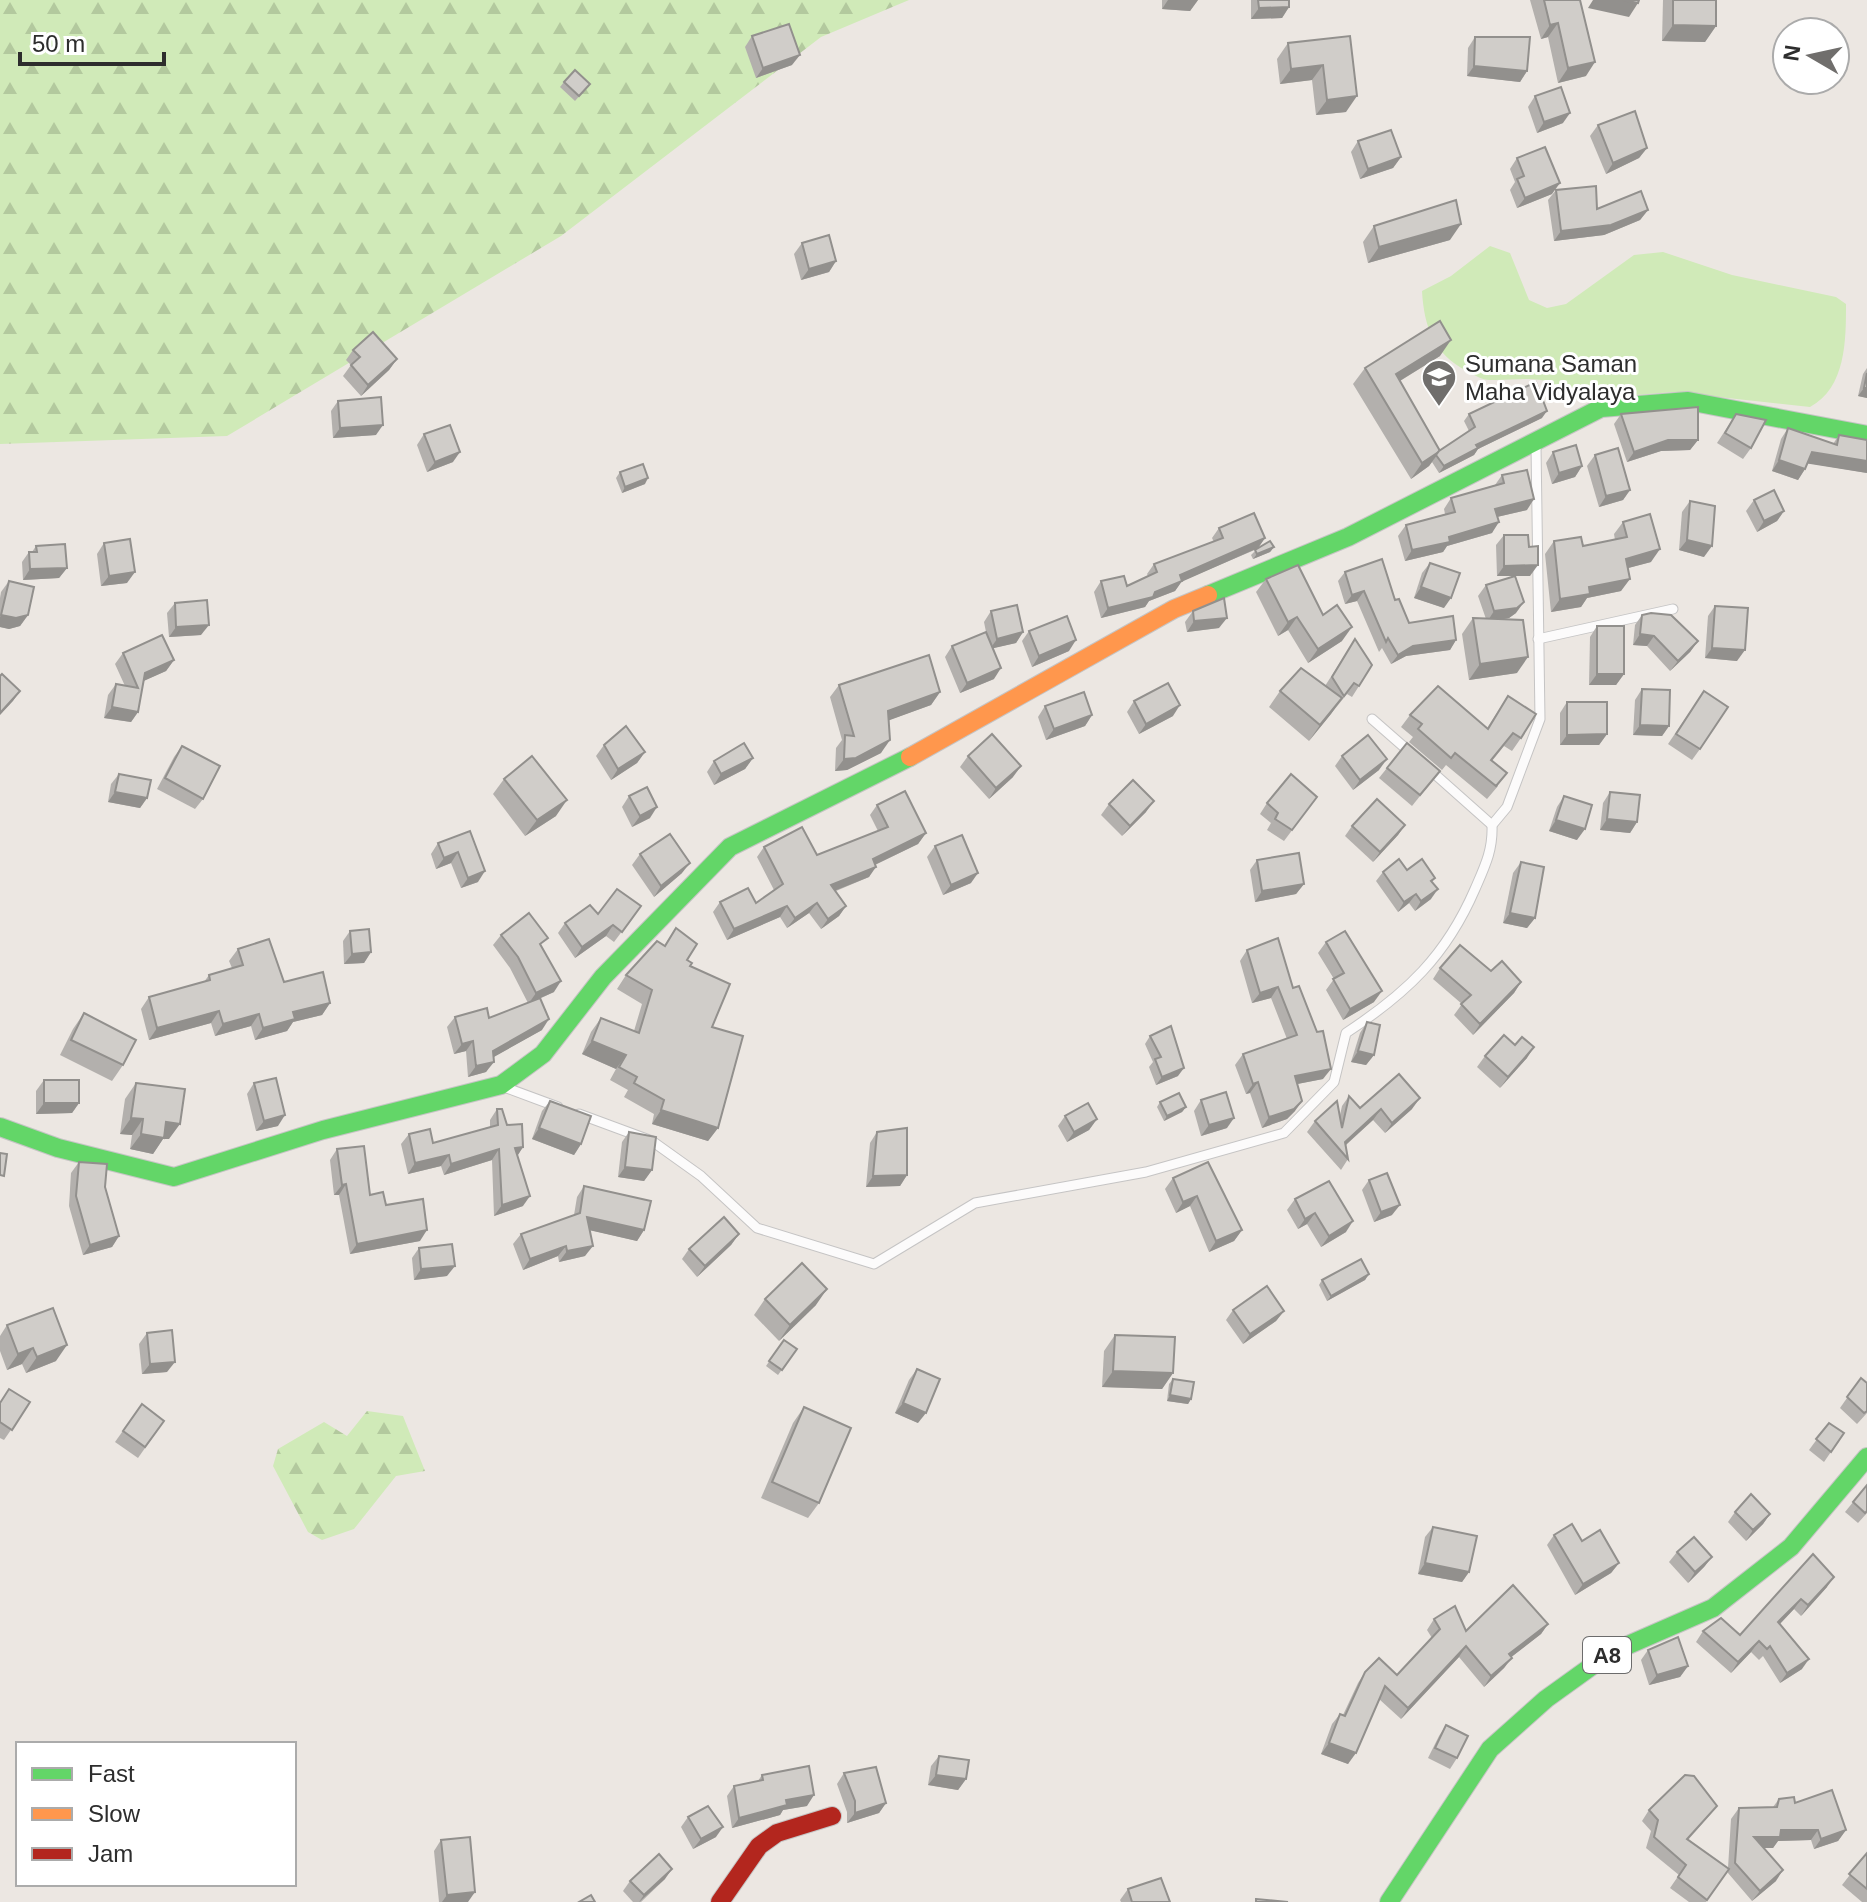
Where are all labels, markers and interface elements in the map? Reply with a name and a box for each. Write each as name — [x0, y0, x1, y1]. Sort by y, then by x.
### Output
scale bar — [20, 16, 164, 66]
north arrow — [1771, 16, 1851, 96]
text: 50 m — [32, 30, 85, 57]
text: N — [1778, 43, 1805, 63]
place label: Sumana Saman Maha Vidyalaya — [1465, 350, 1637, 405]
school or university icon: Sumana Saman Maha Vidyalaya — [1420, 358, 1458, 408]
road number: A8 — [1583, 1637, 1631, 1673]
legend — [16, 1742, 296, 1886]
text: Fast — [88, 1760, 135, 1787]
text: Slow — [88, 1800, 141, 1827]
text: Jam — [88, 1840, 133, 1867]

